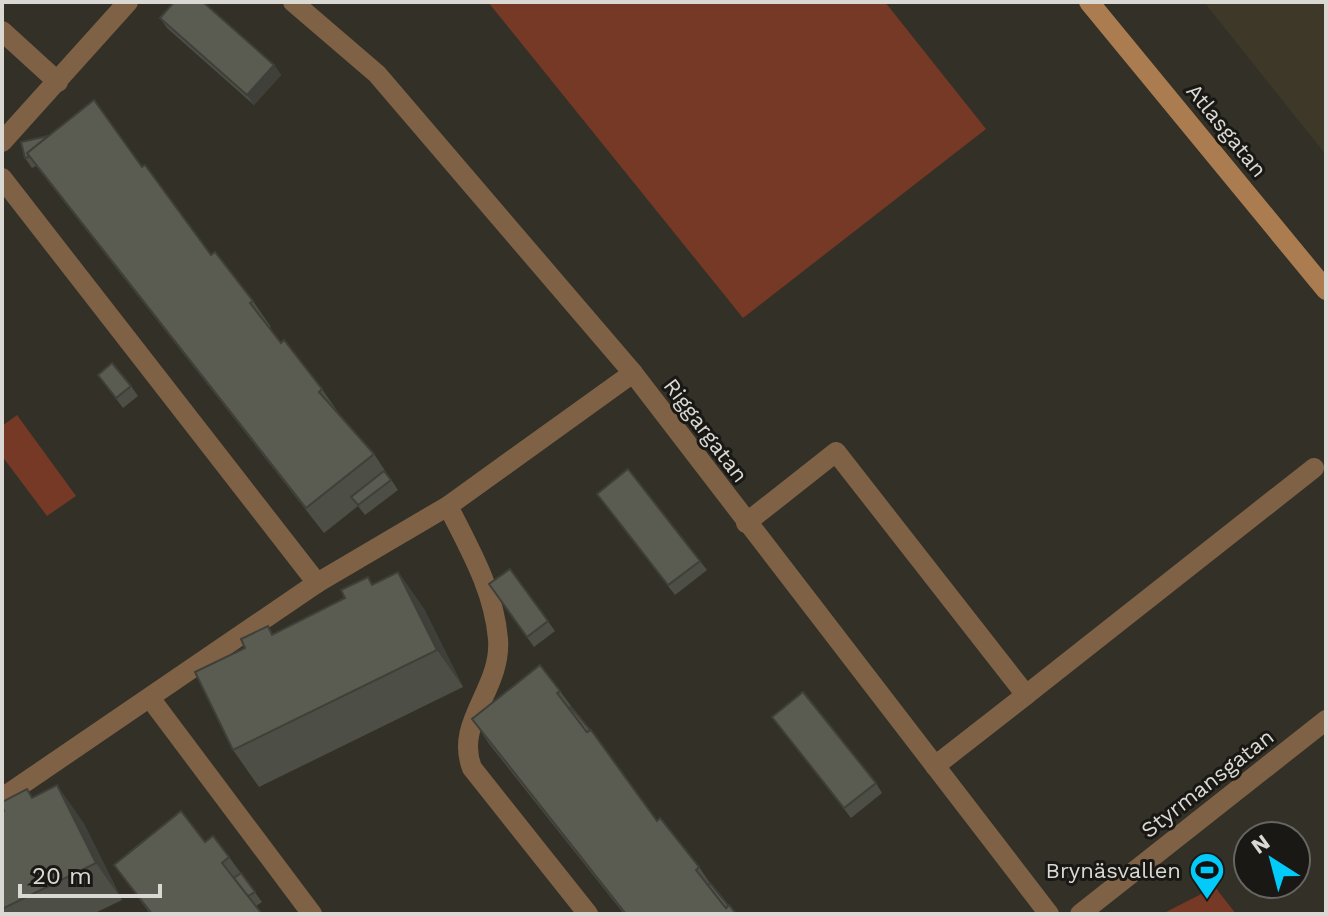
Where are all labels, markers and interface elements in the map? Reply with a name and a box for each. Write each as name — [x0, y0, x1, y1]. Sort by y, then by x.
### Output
street label: Atlasgatan — [1181, 79, 1272, 182]
street label: Riggargatan — [658, 373, 753, 487]
street label: Styrmansgatan — [1136, 724, 1279, 843]
north arrow — [1232, 820, 1312, 900]
text: N — [1247, 829, 1274, 859]
scale bar — [20, 848, 160, 898]
sports icon: Brynäsvallen — [1188, 851, 1226, 901]
place label: Brynäsvallen — [1046, 858, 1181, 883]
text: 20 m — [32, 862, 92, 890]

